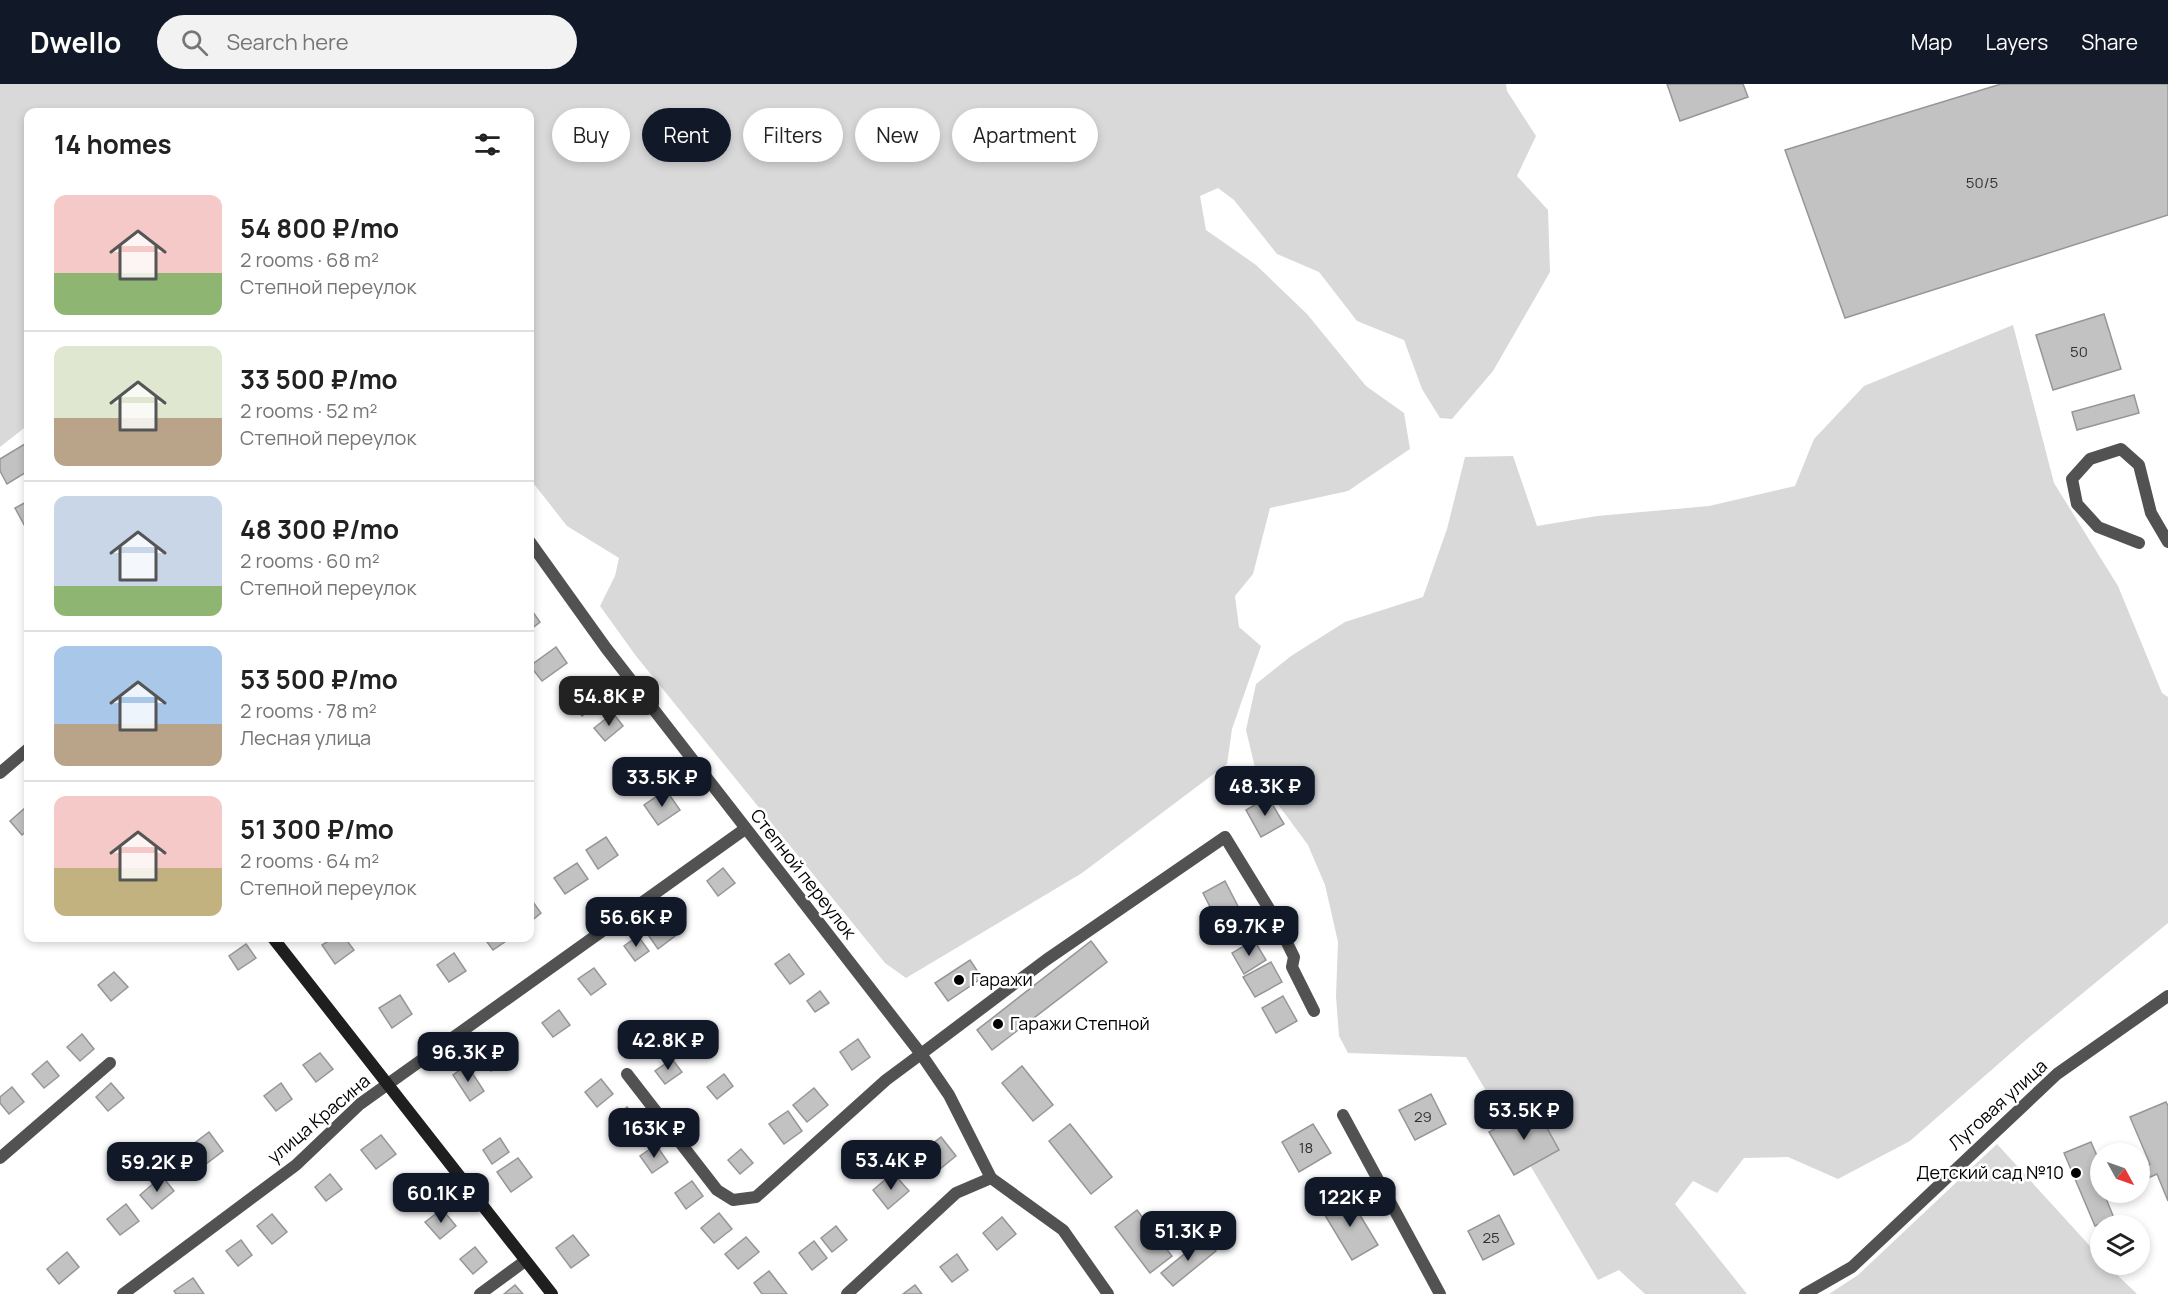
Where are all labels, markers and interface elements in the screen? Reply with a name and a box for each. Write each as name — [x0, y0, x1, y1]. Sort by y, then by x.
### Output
search box — [157, 15, 577, 69]
text: Dwello — [30, 23, 121, 61]
icon: search — [178, 26, 211, 59]
text: Search here — [226, 27, 349, 57]
text: Map — [1911, 28, 1952, 56]
text: Layers — [1985, 28, 2048, 56]
text: Share — [2081, 28, 2138, 56]
chip: Buy — [552, 108, 630, 162]
chip: Rent — [642, 108, 731, 162]
chip: Filters — [743, 108, 843, 162]
chip: New — [855, 108, 940, 162]
chip: Apartment — [952, 108, 1098, 162]
text: 14 homes — [54, 126, 172, 162]
icon: filters — [471, 128, 504, 161]
house number: 50/5 — [1966, 172, 1998, 193]
text: 54 800 ₽/mo — [240, 210, 399, 246]
icon: home — [102, 219, 174, 291]
text: 2 rooms · 68 m² — [240, 246, 379, 273]
text: Степной переулок — [240, 273, 416, 300]
house number: 50 — [2070, 341, 2088, 362]
text: 33 500 ₽/mo — [240, 361, 398, 397]
icon: home — [102, 370, 174, 442]
text: 2 rooms · 52 m² — [240, 397, 377, 424]
text: Степной переулок — [240, 424, 416, 451]
text: 48 300 ₽/mo — [240, 511, 399, 547]
icon: home — [102, 520, 174, 592]
text: 2 rooms · 60 m² — [240, 547, 380, 574]
text: Степной переулок — [240, 574, 416, 601]
text: 53 500 ₽/mo — [240, 661, 398, 697]
icon: home — [102, 670, 174, 742]
pin: 54.8K ₽ — [554, 676, 664, 727]
text: 54.8K ₽ — [573, 682, 645, 709]
text: 2 rooms · 78 m² — [240, 697, 377, 724]
text: Лесная улица — [240, 724, 371, 751]
pin: 33.5K ₽ — [607, 757, 717, 808]
text: 33.5K ₽ — [626, 763, 698, 790]
pin: 48.3K ₽ — [1210, 766, 1320, 817]
text: 48.3K ₽ — [1229, 772, 1301, 799]
street label: Степной переулок — [745, 803, 863, 944]
text: 51 300 ₽/mo — [240, 811, 394, 847]
icon: home — [102, 820, 174, 892]
text: 2 rooms · 64 m² — [240, 847, 379, 874]
text: Степной переулок — [240, 874, 416, 901]
pin: 56.6K ₽ — [581, 897, 691, 948]
text: 56.6K ₽ — [600, 903, 672, 930]
pin: 69.7K ₽ — [1194, 906, 1304, 957]
text: 69.7K ₽ — [1213, 912, 1285, 939]
place label: Гаражи — [971, 967, 1033, 991]
marker: Гаражи — [952, 973, 966, 987]
place label: Гаражи Степной — [1010, 1011, 1150, 1035]
marker: Гаражи Степной — [991, 1017, 1005, 1031]
pin: 42.8K ₽ — [613, 1020, 723, 1071]
text: 42.8K ₽ — [632, 1026, 704, 1053]
pin: 96.3K ₽ — [413, 1032, 523, 1083]
text: 96.3K ₽ — [432, 1038, 504, 1065]
street label: Луговая улица — [1943, 1054, 2052, 1155]
street label: улица Красина — [262, 1068, 375, 1168]
pin: 53.5K ₽ — [1469, 1090, 1579, 1141]
text: 53.5K ₽ — [1488, 1096, 1560, 1123]
house number: 29 — [1414, 1106, 1432, 1127]
pin: 163K ₽ — [605, 1108, 703, 1159]
text: 163K ₽ — [622, 1114, 686, 1141]
house number: 18 — [1299, 1137, 1313, 1158]
pin: 53.4K ₽ — [836, 1140, 946, 1191]
pin: 59.2K ₽ — [102, 1142, 212, 1193]
north arrow — [2090, 1143, 2150, 1203]
map controls — [2090, 1143, 2150, 1275]
text: 53.4K ₽ — [855, 1146, 927, 1173]
text: 59.2K ₽ — [121, 1148, 193, 1175]
place label: Детский сад №10 — [1916, 1160, 2064, 1184]
marker: Детский сад №10 — [2069, 1166, 2083, 1180]
pin: 60.1K ₽ — [386, 1173, 496, 1224]
pin: 122K ₽ — [1301, 1177, 1399, 1228]
text: 60.1K ₽ — [407, 1179, 475, 1206]
text: 122K ₽ — [1319, 1183, 1381, 1210]
pin: 51.3K ₽ — [1133, 1211, 1243, 1262]
button: layers — [2090, 1215, 2150, 1275]
text: 51.3K ₽ — [1154, 1217, 1222, 1244]
house number: 25 — [1482, 1227, 1500, 1248]

